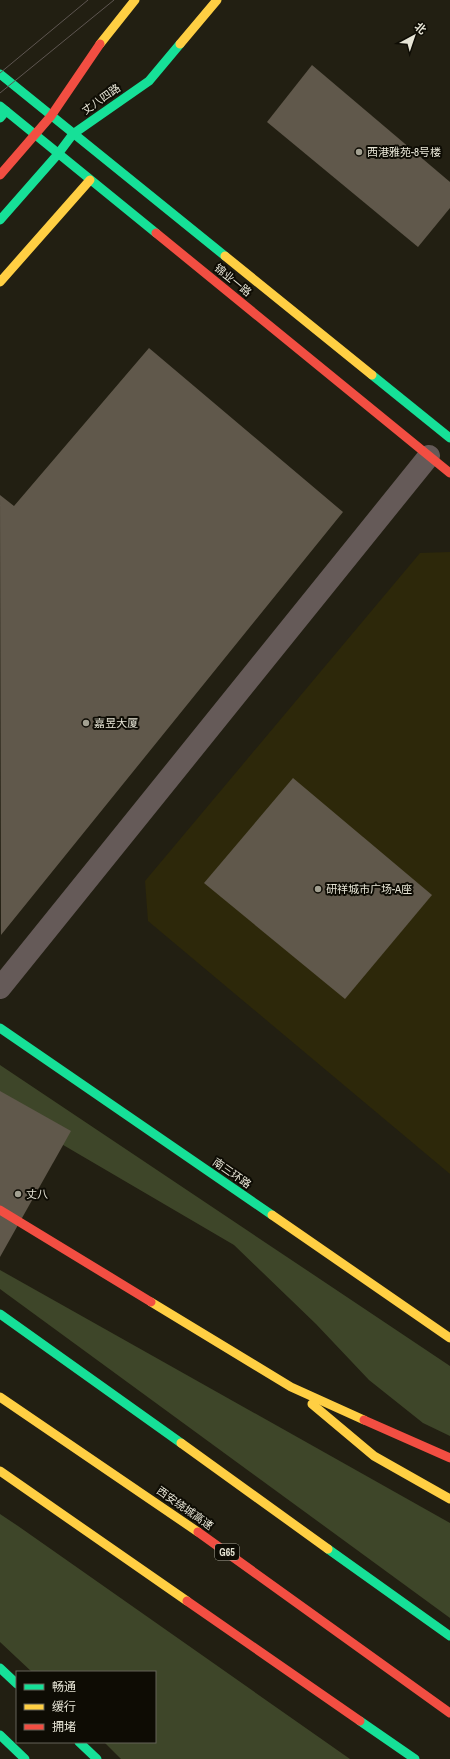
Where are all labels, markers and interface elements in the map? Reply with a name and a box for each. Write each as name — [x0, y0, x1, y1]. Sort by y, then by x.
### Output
north arrow — [394, 16, 434, 56]
text: 北 — [412, 19, 429, 37]
street label: 丈八四路 — [79, 81, 123, 117]
place label: 西港雅苑-8号楼 — [367, 145, 441, 159]
marker: 西港雅苑-8号楼 — [354, 147, 364, 157]
street label: 锦业一路 — [211, 261, 255, 299]
place label: 嘉昱大厦 — [94, 716, 138, 730]
marker: 嘉昱大厦 — [81, 718, 91, 728]
place label: 研祥城市广场-A座 — [326, 882, 412, 896]
marker: 研祥城市广场-A座 — [313, 884, 323, 894]
street label: 南三环路 — [210, 1155, 254, 1191]
place label: 丈八 — [26, 1187, 48, 1201]
marker: 丈八 — [13, 1189, 23, 1199]
street label: 西安绕城高速 — [154, 1483, 216, 1533]
road number: G65 — [215, 1544, 239, 1560]
legend — [16, 1671, 156, 1743]
text: 畅通 — [52, 1679, 76, 1695]
text: 缓行 — [52, 1699, 76, 1715]
text: 拥堵 — [52, 1719, 76, 1735]

